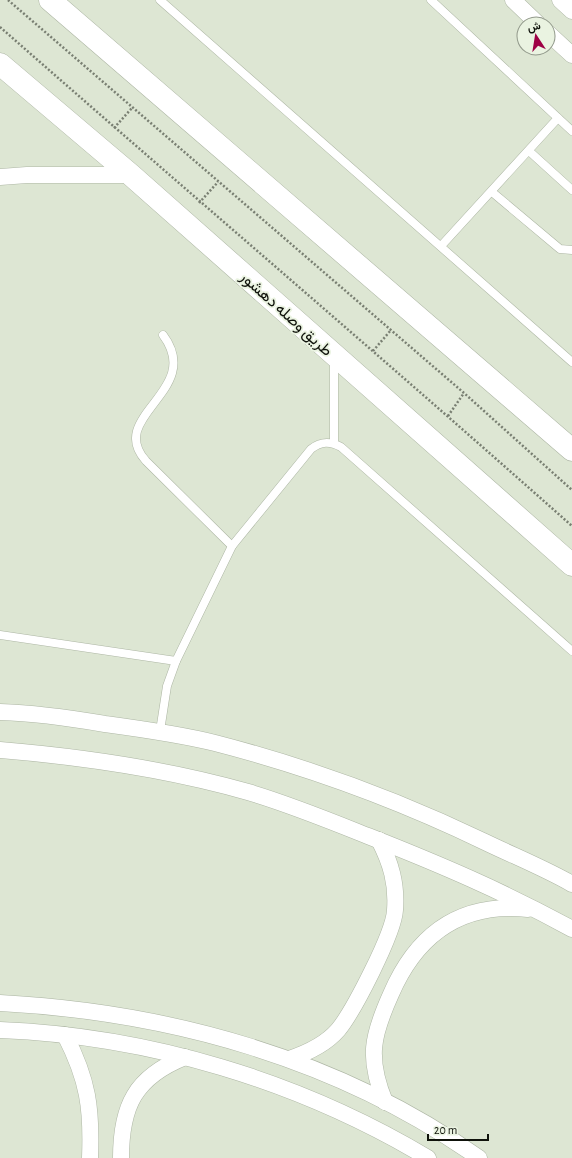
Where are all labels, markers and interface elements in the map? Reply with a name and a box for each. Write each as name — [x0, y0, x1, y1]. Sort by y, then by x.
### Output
north arrow — [516, 16, 556, 56]
text: ش — [526, 20, 542, 34]
street label: طريق وصله دهشور — [235, 268, 336, 361]
scale bar — [428, 1116, 488, 1142]
text: 20 m — [434, 1124, 457, 1136]

